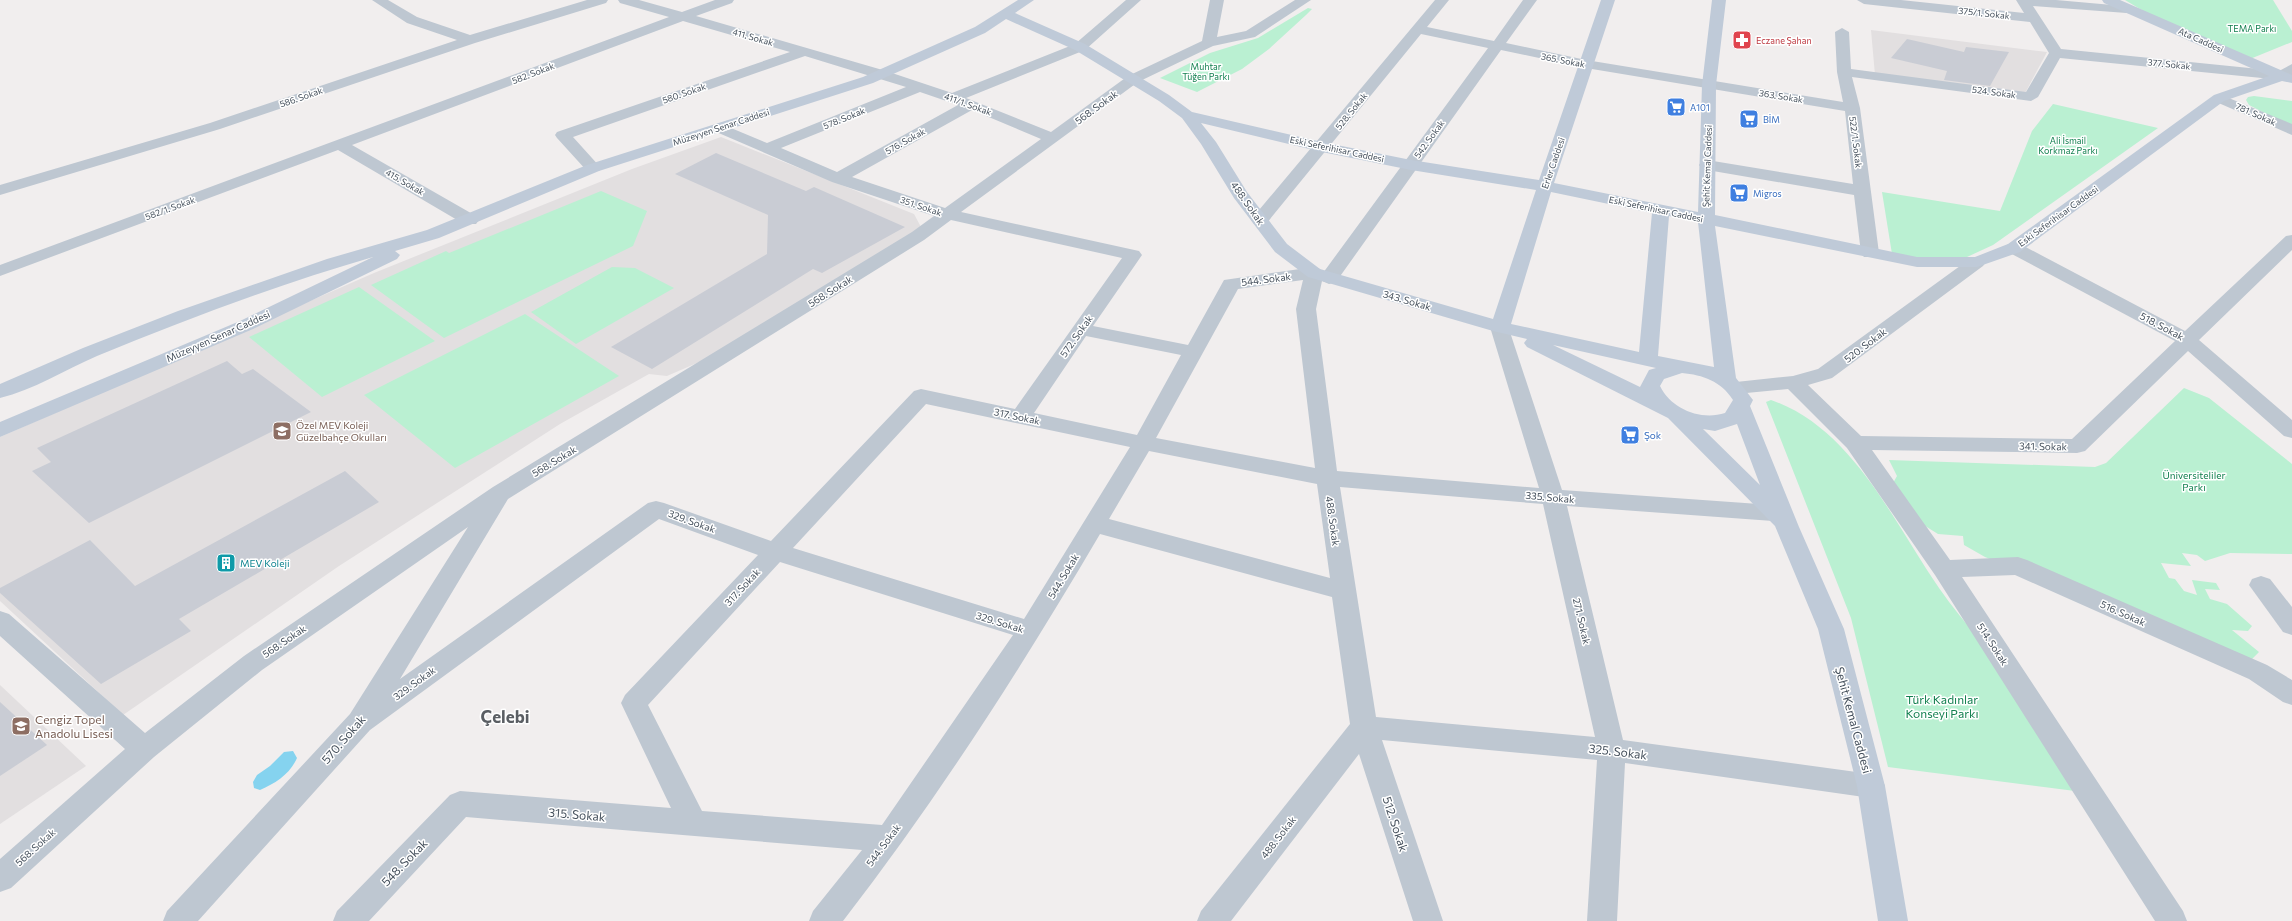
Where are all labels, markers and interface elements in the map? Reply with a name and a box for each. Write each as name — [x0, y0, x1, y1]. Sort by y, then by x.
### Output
street label: 375/1. Sokak — [1958, 5, 2010, 21]
park label: TEMA Parkı — [2228, 23, 2276, 34]
street label: Ata Caddesi — [2177, 25, 2225, 55]
street label: 411. Sokak — [731, 26, 775, 48]
pharmacy icon: Eczane Şahan — [1731, 29, 1753, 51]
place label: Eczane Şahan — [1756, 35, 1812, 46]
street label: 365. Sokak — [1540, 50, 1586, 70]
street label: 377. Sokak — [2147, 56, 2191, 72]
street label: 582. Sokak — [510, 60, 556, 86]
park label: Muhtar Tüğen Parkı — [1182, 61, 1230, 82]
street label: 580. Sokak — [661, 80, 707, 106]
street label: 524. Sokak — [1971, 83, 2017, 101]
street label: 586. Sokak — [278, 84, 324, 110]
street label: 568. Sokak — [1072, 87, 1120, 127]
street label: 363. Sokak — [1758, 87, 1804, 105]
street label: 411/1. Sokak — [943, 90, 993, 118]
street label: 528. Sokak — [1333, 90, 1369, 132]
supermarket icon: A101 — [1665, 96, 1687, 118]
street label: 781. Sokak — [2234, 100, 2278, 128]
place label: A101 — [1690, 102, 1710, 113]
street label: 578. Sokak — [821, 105, 867, 131]
street label: Müzeyyen Senar Caddesi — [671, 106, 771, 148]
supermarket icon: BİM — [1738, 108, 1760, 130]
place label: BİM — [1763, 114, 1780, 125]
street label: 522/1. Sokak — [1847, 116, 1865, 169]
street label: 542. Sokak — [1411, 118, 1447, 160]
street label: 576. Sokak — [883, 125, 927, 157]
street label: Şehit Kemal Caddesi — [1700, 125, 1714, 207]
street label: Eski Seferihisar Caddesi — [1289, 134, 1385, 164]
park label: Ali İsmail Korkmaz Parkı — [2038, 135, 2098, 156]
street label: Erler Caddesi — [1539, 136, 1567, 190]
street label: 415. Sokak — [384, 166, 426, 198]
street label: 488. Sokak — [1229, 179, 1268, 227]
supermarket icon: Migros — [1728, 182, 1750, 204]
street label: Eski Seferihisar Caddesi — [2016, 183, 2100, 249]
place label: Migros — [1753, 188, 1782, 199]
street label: 582/1. Sokak — [143, 194, 197, 222]
street label: 351. Sokak — [899, 194, 943, 218]
street label: Eski Seferihisar Caddesi — [1608, 194, 1704, 224]
street label: 544. Sokak — [1241, 270, 1292, 288]
street label: 568. Sokak — [806, 272, 855, 309]
street label: 343. Sokak — [1382, 287, 1433, 313]
street label: Müzeyyen Senar Caddesi — [164, 308, 272, 364]
street label: 518. Sokak — [2138, 309, 2187, 343]
street label: 572. Sokak — [1057, 312, 1095, 359]
street label: 520. Sokak — [1841, 325, 1889, 365]
street label: 317. Sokak — [993, 405, 1042, 427]
place label: Özel MEV Koleji Güzelbahçe Okulları — [296, 419, 387, 443]
school or university icon: Özel MEV Koleji Güzelbahçe Okulları — [271, 420, 293, 442]
supermarket icon: Şok — [1619, 424, 1641, 446]
place label: Şok — [1644, 429, 1662, 441]
street label: 341. Sokak — [2019, 440, 2068, 452]
street label: 568. Sokak — [530, 443, 579, 479]
park label: Üniversiteliler Parkı — [2163, 469, 2226, 493]
street label: 335. Sokak — [1525, 489, 1576, 505]
street label: 488. Sokak — [1324, 495, 1343, 547]
street label: 329. Sokak — [667, 507, 718, 535]
street label: 544. Sokak — [1045, 551, 1081, 600]
building icon: MEV Koleji — [215, 552, 237, 574]
place label: MEV Koleji — [240, 557, 290, 569]
street label: 317. Sokak — [722, 565, 763, 608]
street label: 271. Sokak — [1571, 597, 1593, 646]
street label: 516. Sokak — [2099, 598, 2148, 628]
street label: 329. Sokak — [975, 609, 1026, 635]
street label: 514. Sokak — [1975, 621, 2011, 668]
street label: 568. Sokak — [260, 622, 309, 660]
street label: 329. Sokak — [391, 663, 438, 702]
street label: Şehit Kemal Caddesi — [1833, 665, 1875, 775]
park label: Türk Kadınlar Konseyi Parkı — [1905, 692, 1979, 720]
district label: Çelebi — [481, 706, 529, 727]
place label: Cengiz Topel Anadolu Lisesi — [35, 712, 113, 740]
street label: 570. Sokak — [318, 712, 368, 766]
school or university icon: Cengiz Topel Anadolu Lisesi — [10, 715, 32, 737]
street label: 325. Sokak — [1588, 740, 1649, 762]
street label: 512. Sokak — [1380, 795, 1412, 854]
street label: 315. Sokak — [548, 805, 607, 824]
street label: 488. Sokak — [1258, 813, 1299, 860]
street label: 544. Sokak — [863, 821, 903, 869]
street label: 568. Sokak — [12, 825, 58, 868]
street label: 548. Sokak — [378, 835, 430, 888]

